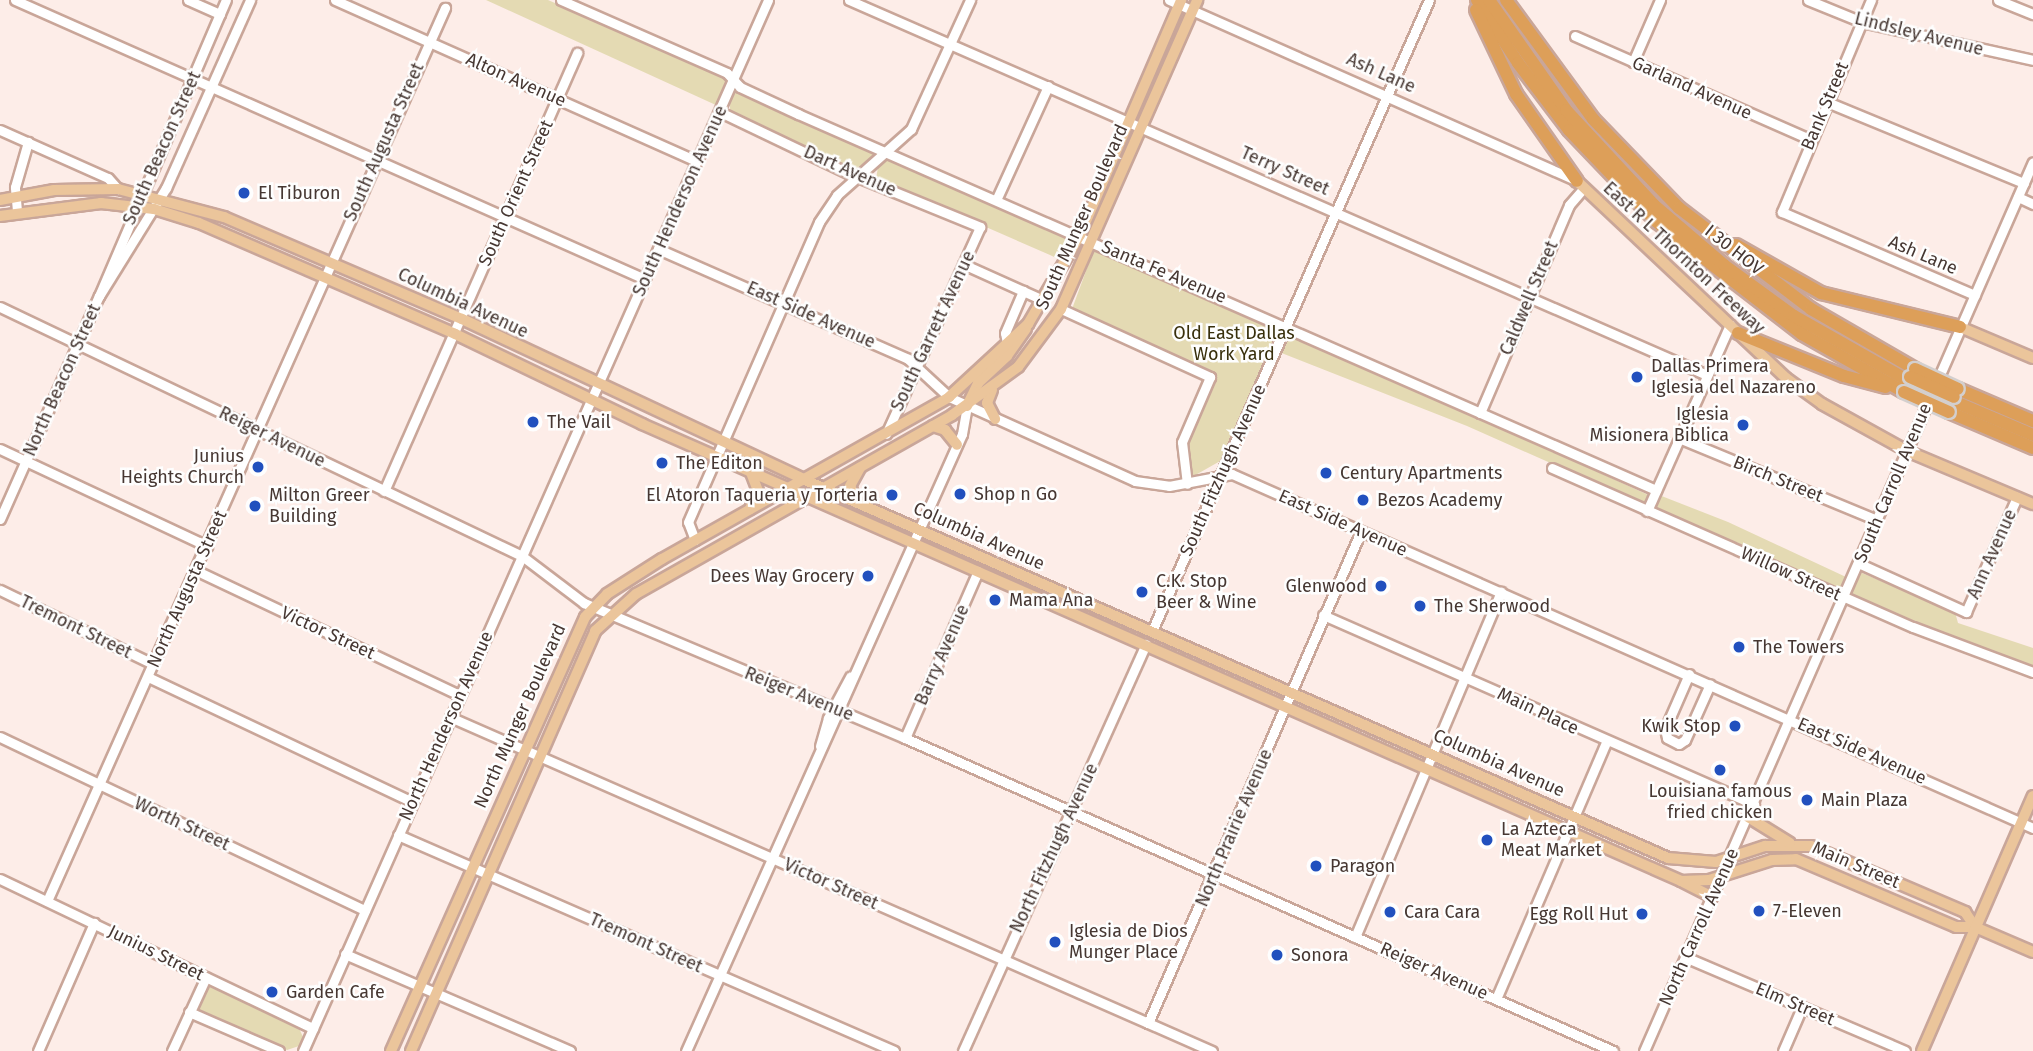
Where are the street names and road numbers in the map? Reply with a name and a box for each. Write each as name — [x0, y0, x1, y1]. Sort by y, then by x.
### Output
street label: Lindsley Avenue — [1852, 8, 1986, 60]
street label: Alton Avenue — [463, 48, 569, 112]
street label: Ash Lane — [1343, 48, 1419, 98]
street label: Garland Avenue — [1629, 52, 1755, 124]
street label: Bank Street — [1797, 58, 1853, 154]
street label: South Augusta Street — [339, 59, 429, 225]
street label: South Beacon Street — [118, 68, 206, 228]
street label: South Henderson Avenue — [628, 102, 732, 300]
street label: South Orient Street — [474, 117, 558, 269]
street label: South Munger Boulevard — [1031, 121, 1133, 313]
street label: Dart Avenue — [800, 141, 900, 201]
street label: Terry Street — [1237, 142, 1333, 200]
street label: East R L Thornton Freeway — [1599, 177, 1769, 339]
street label: I 30 HOV — [1700, 220, 1768, 280]
street label: Ash Lane — [1885, 231, 1961, 279]
street label: Santa Fe Avenue — [1098, 236, 1230, 308]
street label: Caldwell Street — [1495, 237, 1563, 359]
street label: South Garrett Avenue — [886, 247, 980, 415]
street label: Columbia Avenue — [394, 263, 532, 343]
street label: East Side Avenue — [743, 277, 879, 353]
street label: North Beacon Street — [19, 300, 105, 460]
street label: South Fitzhugh Avenue — [1175, 381, 1271, 559]
street label: South Carroll Avenue — [1850, 400, 1936, 566]
street label: Reiger Avenue — [215, 402, 329, 472]
street label: Birch Street — [1730, 451, 1826, 507]
street label: East Side Avenue — [1275, 485, 1411, 561]
street label: Columbia Avenue — [910, 497, 1048, 575]
street label: Ann Avenue — [1963, 506, 2021, 602]
street label: North Augusta Street — [143, 507, 231, 671]
street label: Willow Street — [1738, 542, 1844, 606]
street label: Tremont Street — [17, 591, 135, 663]
street label: Barry Avenue — [910, 601, 974, 709]
street label: Victor Street — [278, 602, 378, 664]
street label: North Munger Boulevard — [470, 620, 570, 812]
street label: North Henderson Avenue — [394, 628, 498, 824]
street label: Reiger Avenue — [741, 662, 857, 726]
street label: Main Place — [1494, 683, 1582, 739]
street label: East Side Avenue — [1794, 713, 1930, 789]
street label: Columbia Avenue — [1430, 724, 1568, 802]
street label: North Prairie Avenue — [1191, 746, 1277, 910]
street label: North Fitzhugh Avenue — [1005, 760, 1103, 936]
street label: Worth Street — [131, 792, 233, 856]
street label: Main Street — [1809, 837, 1903, 893]
street label: North Carroll Avenue — [1655, 845, 1743, 1009]
street label: Victor Street — [780, 854, 882, 914]
street label: Tremont Street — [586, 908, 706, 978]
street label: Junius Street — [104, 920, 208, 986]
street label: Reiger Avenue — [1377, 938, 1491, 1004]
street label: Elm Street — [1752, 978, 1838, 1030]

